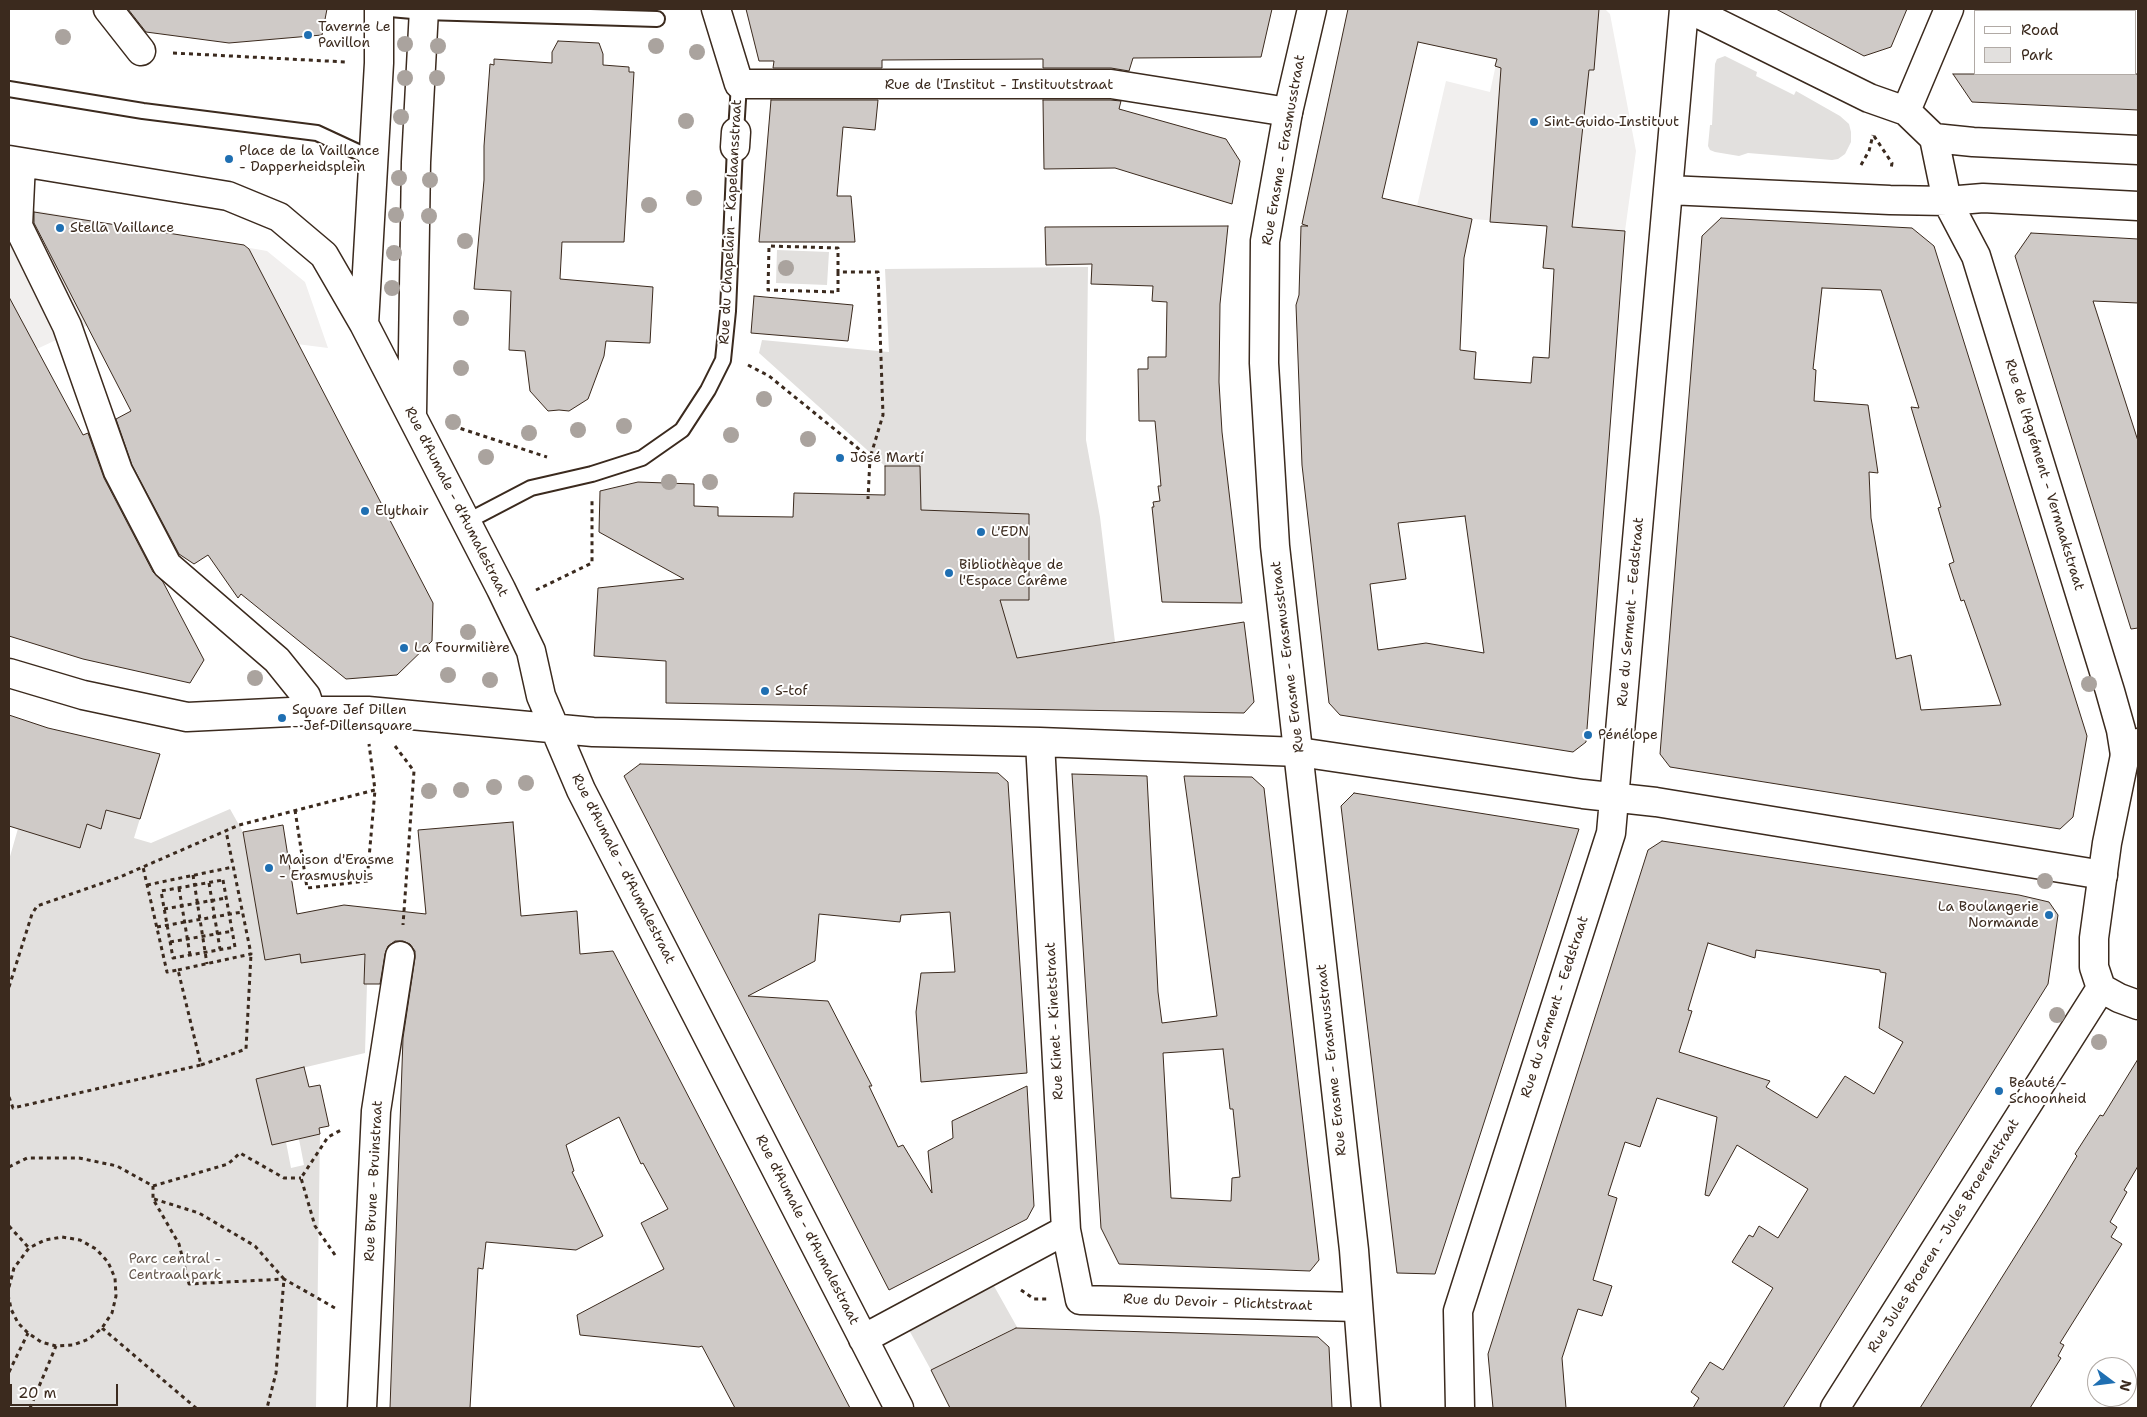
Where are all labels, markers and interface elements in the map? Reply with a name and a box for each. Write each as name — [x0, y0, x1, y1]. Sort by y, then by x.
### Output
legend — [1974, 10, 2137, 75]
place label: Taverne Le Pavillon — [318, 19, 391, 52]
text: Road — [2021, 20, 2059, 40]
marker: Taverne Le Pavillon — [302, 29, 314, 41]
text: Park — [2021, 45, 2053, 65]
street label: Rue Erasme - Erasmusstraat — [1259, 54, 1309, 246]
street label: Rue de l'Institut - Instituutstraat — [885, 77, 1113, 93]
street label: Rue du Chapelain - Kapelaansstraat — [716, 99, 746, 345]
place label: Sint-Guido-Instituut — [1544, 114, 1679, 130]
marker: Sint-Guido-Instituut — [1528, 116, 1540, 128]
place label: Place de la Vaillance - Dapperheidsplein — [239, 143, 380, 176]
marker: Place de la Vaillance - Dapperheidsplein — [223, 153, 235, 165]
place label: Stella Vaillance — [70, 220, 174, 236]
marker: Stella Vaillance — [54, 222, 66, 234]
street label: Rue de l'Agrément - Vermaakstraat — [2001, 357, 2087, 593]
street label: Rue d'Aumale - d'Aumalestraat — [401, 404, 511, 600]
place label: José Martí — [850, 450, 924, 466]
marker: José Martí — [834, 452, 846, 464]
place label: Elythair — [375, 503, 429, 519]
marker: Elythair — [359, 505, 371, 517]
street label: Rue du Serment - Eedstraat — [1614, 517, 1648, 707]
place label: L'EDN — [991, 524, 1029, 540]
marker: L'EDN — [975, 526, 987, 538]
place label: Bibliothèque de l'Espace Carême — [959, 557, 1068, 590]
street label: Rue Erasme - Erasmusstraat — [1268, 560, 1308, 754]
marker: Bibliothèque de l'Espace Carême — [943, 567, 955, 579]
place label: La Fourmilière — [414, 640, 510, 656]
marker: La Fourmilière — [398, 642, 410, 654]
place label: S-tof — [775, 683, 807, 699]
marker: S-tof — [759, 685, 771, 697]
place label: Square Jef Dillen - Jef Dillensquare — [292, 702, 412, 734]
marker: Square Jef Dillen - Jef Dillensquare — [276, 712, 288, 724]
place label: Pénélope — [1598, 727, 1658, 743]
marker: Pénélope — [1582, 729, 1594, 741]
street label: Rue d'Aumale - d'Aumalestraat — [568, 771, 678, 967]
place label: Maison d'Erasme - Erasmushuis — [279, 852, 394, 884]
marker: Maison d'Erasme - Erasmushuis — [263, 862, 275, 874]
place label: La Boulangerie Normande — [1938, 899, 2039, 932]
marker: La Boulangerie Normande — [2043, 909, 2055, 921]
street label: Rue du Serment - Eedstraat — [1518, 914, 1592, 1100]
street label: Rue Kinet - Kinetstraat — [1042, 942, 1068, 1100]
street label: Rue Erasme - Erasmusstraat — [1314, 963, 1350, 1157]
place label: Beauté - Schoonheid — [2009, 1075, 2086, 1108]
marker: Beauté - Schoonheid — [1993, 1085, 2005, 1097]
street label: Rue Brune - Bruinstraat — [361, 1100, 387, 1262]
street label: Rue Jules Broeren - Jules Broerenstraat — [1865, 1116, 2023, 1356]
street label: Rue d'Aumale - d'Aumalestraat — [752, 1132, 862, 1328]
park label: Parc central - Centraal park — [128, 1251, 222, 1284]
street label: Rue du Devoir - Plichtstraat — [1123, 1291, 1313, 1315]
north arrow — [2087, 1357, 2137, 1407]
scale bar — [12, 1374, 120, 1406]
text: N — [2115, 1378, 2136, 1393]
text: 20 m — [18, 1383, 57, 1403]

